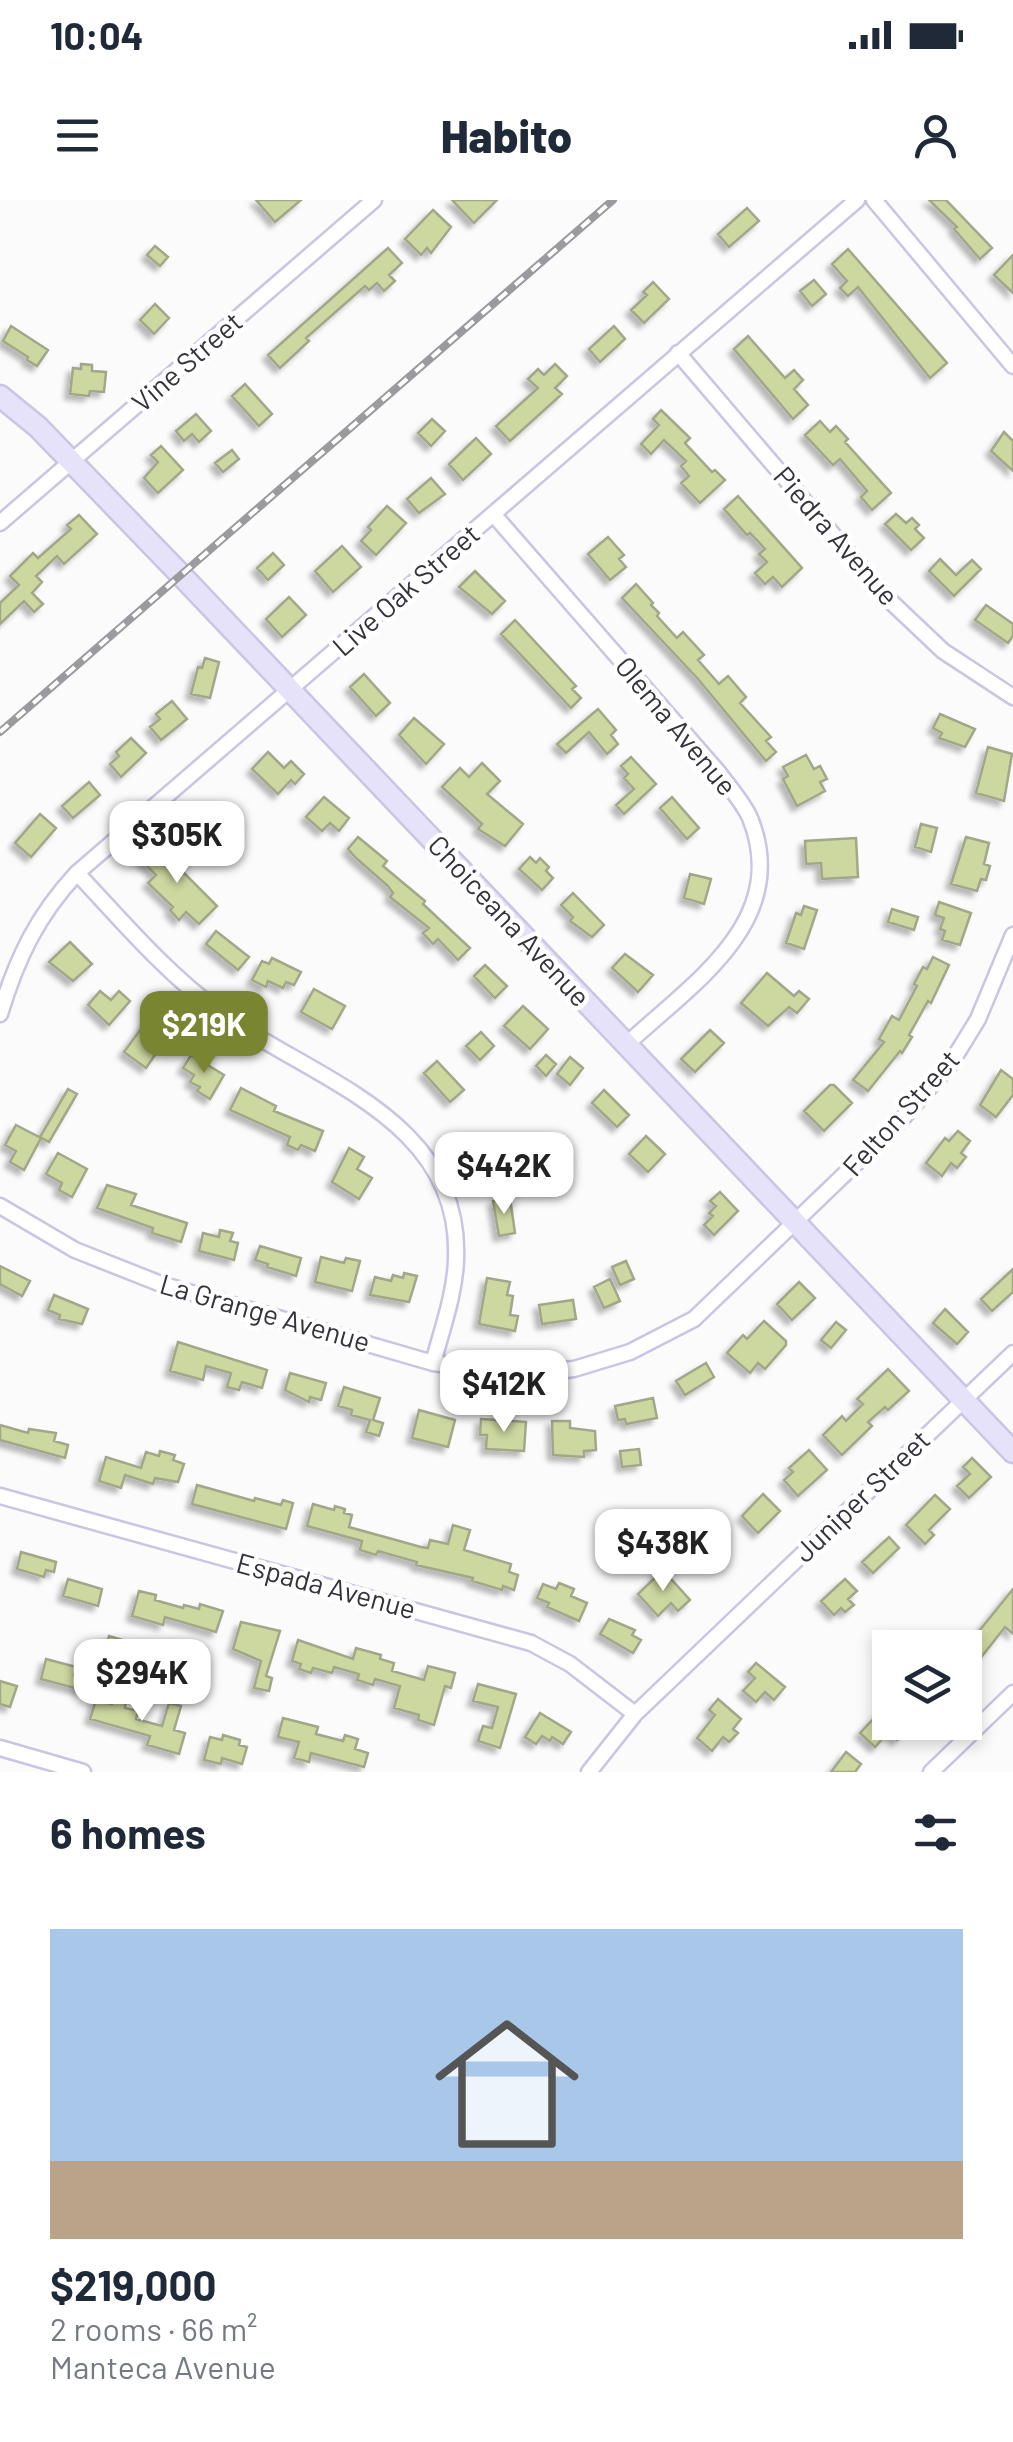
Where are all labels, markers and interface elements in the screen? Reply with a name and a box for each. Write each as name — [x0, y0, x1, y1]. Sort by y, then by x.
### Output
text: 10:04 — [50, 12, 144, 58]
icon: menu — [50, 108, 105, 163]
text: Habito — [441, 108, 572, 162]
icon: person — [908, 108, 963, 163]
street label: Vine Street — [124, 304, 249, 419]
street label: Piedra Avenue — [767, 459, 906, 612]
street label: Live Oak Street — [325, 516, 486, 662]
street label: Olema Avenue — [609, 649, 745, 802]
pin: $305K — [107, 801, 247, 886]
text: $305K — [131, 814, 223, 852]
street label: Choiceana Avenue — [422, 828, 598, 1013]
pin: $219K — [134, 991, 274, 1076]
text: $219K — [162, 1004, 246, 1042]
street label: Felton Street — [835, 1042, 966, 1183]
pin: $442K — [434, 1132, 574, 1217]
text: $442K — [457, 1145, 551, 1183]
street label: La Grange Avenue — [156, 1266, 374, 1358]
pin: $412K — [434, 1350, 574, 1435]
text: $412K — [462, 1363, 546, 1401]
street label: Juniper Street — [786, 1422, 936, 1569]
pin: $438K — [593, 1509, 733, 1594]
text: $438K — [617, 1522, 709, 1560]
street label: Espada Avenue — [233, 1545, 420, 1625]
map controls — [872, 1630, 982, 1740]
button: layers — [872, 1630, 982, 1740]
pin: $294K — [72, 1639, 212, 1724]
text: $294K — [96, 1652, 188, 1690]
icon: filters — [908, 1805, 963, 1860]
text: 6 homes — [50, 1807, 206, 1857]
icon: home — [417, 1994, 597, 2174]
text: $219,000 — [50, 2259, 216, 2309]
text: 2 rooms · 66 m² — [50, 2309, 258, 2347]
text: Manteca Avenue — [50, 2347, 276, 2385]

